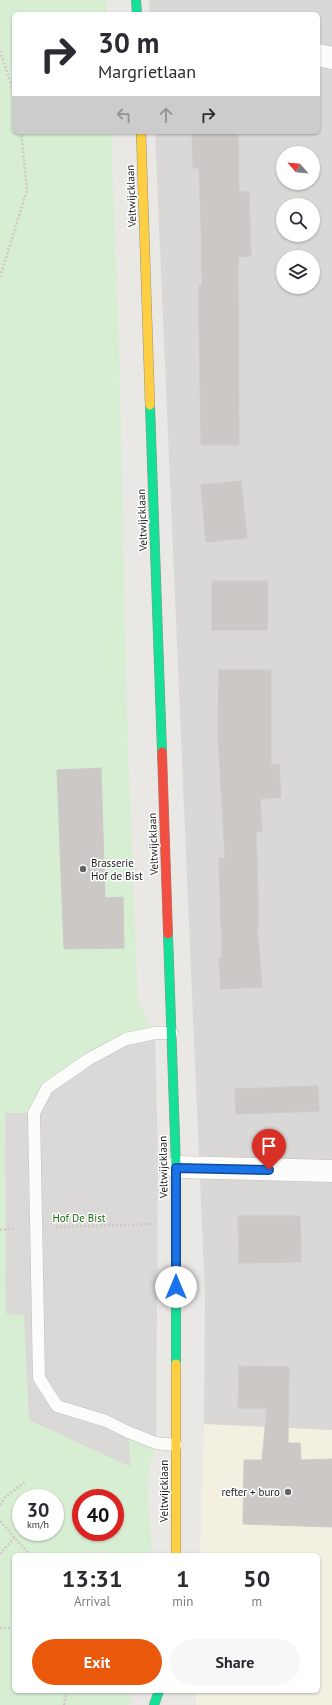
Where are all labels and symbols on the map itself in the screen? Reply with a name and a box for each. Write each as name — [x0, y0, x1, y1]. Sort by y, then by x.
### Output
north arrow — [276, 146, 320, 190]
street label: Veltwijcklaan — [123, 165, 139, 228]
street label: Veltwijcklaan — [134, 489, 150, 552]
street label: Veltwijcklaan — [145, 813, 161, 876]
place label: Brasserie Hof de Bist — [91, 856, 143, 883]
marker: Brasserie Hof de Bist — [78, 864, 88, 874]
pin — [252, 1129, 286, 1170]
street label: Veltwijcklaan — [155, 1136, 171, 1199]
park label: Hof De Bist — [52, 1211, 106, 1225]
position arrow — [155, 1266, 197, 1308]
street label: Veltwijcklaan — [157, 1460, 171, 1523]
place label: refter + buro — [221, 1485, 280, 1499]
marker: refter + buro — [283, 1487, 293, 1497]
speed limit sign: 40 — [72, 1489, 124, 1541]

